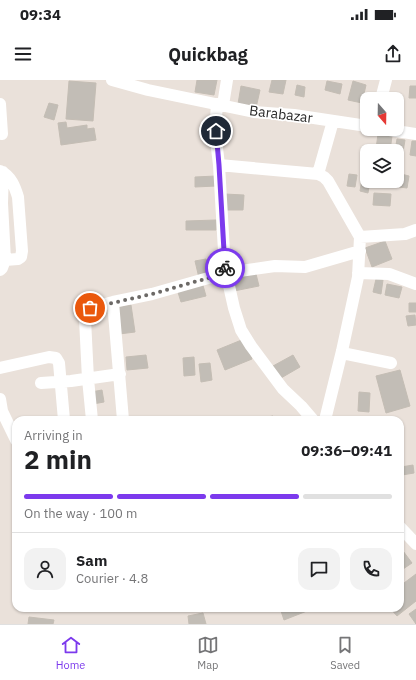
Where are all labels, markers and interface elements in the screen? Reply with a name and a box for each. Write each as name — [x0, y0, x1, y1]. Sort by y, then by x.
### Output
text: 09:34 — [20, 5, 61, 24]
icon: menu — [12, 43, 34, 65]
text: Quickbag — [168, 43, 248, 66]
icon: share — [382, 43, 404, 65]
north arrow — [360, 92, 404, 136]
map controls — [360, 92, 404, 188]
street label: Barabazar — [248, 101, 314, 127]
pin — [199, 114, 233, 148]
icon: home — [205, 120, 227, 142]
button: layers — [360, 144, 404, 188]
courier — [205, 248, 245, 288]
icon: bike — [214, 257, 236, 279]
pin — [73, 291, 107, 325]
icon: bag — [79, 297, 101, 319]
text: Arriving in — [24, 427, 83, 444]
text: 09:36–09:41 — [301, 441, 392, 460]
text: 2 min — [24, 442, 92, 476]
text: On the way · 100 m — [24, 505, 137, 522]
button: person — [24, 548, 66, 590]
button: chat — [298, 548, 340, 590]
button: phone — [350, 548, 392, 590]
text: Sam — [76, 551, 107, 570]
text: Courier · 4.8 — [76, 570, 148, 587]
tab: Home — [56, 634, 85, 672]
tab: Map — [197, 634, 219, 672]
tab: Saved — [330, 634, 360, 672]

